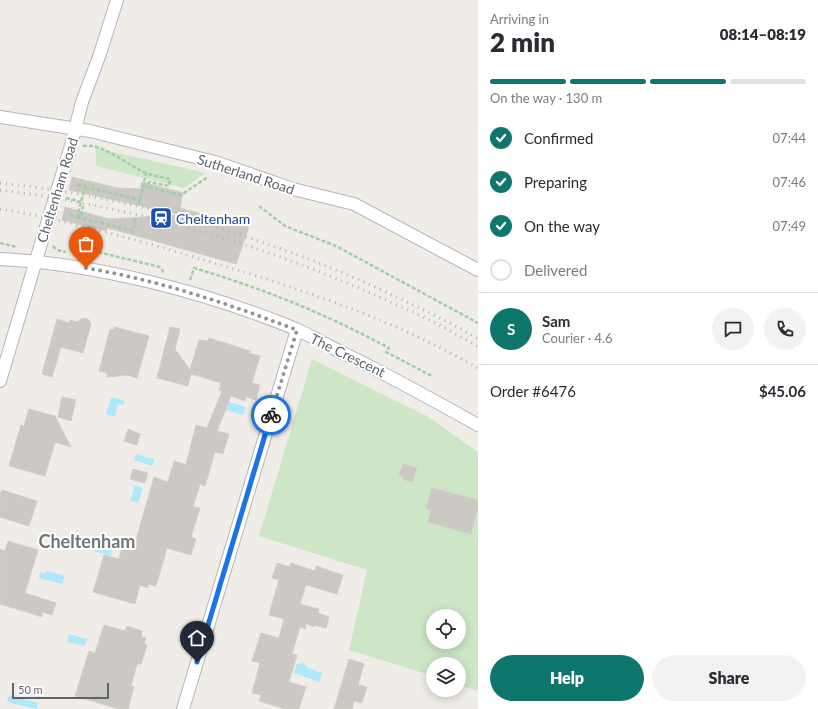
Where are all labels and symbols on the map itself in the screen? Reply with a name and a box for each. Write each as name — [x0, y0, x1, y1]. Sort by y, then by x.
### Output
street label: Cheltenham Road — [33, 135, 81, 245]
street label: Sutherland Road — [195, 150, 297, 198]
station icon: Cheltenham — [148, 205, 174, 231]
place label: Cheltenham — [176, 210, 250, 227]
pin — [69, 227, 103, 268]
street label: The Crescent — [308, 330, 388, 380]
courier — [251, 395, 291, 435]
district label: Cheltenham — [39, 530, 135, 552]
pin — [180, 621, 214, 662]
scale bar — [12, 681, 109, 700]

